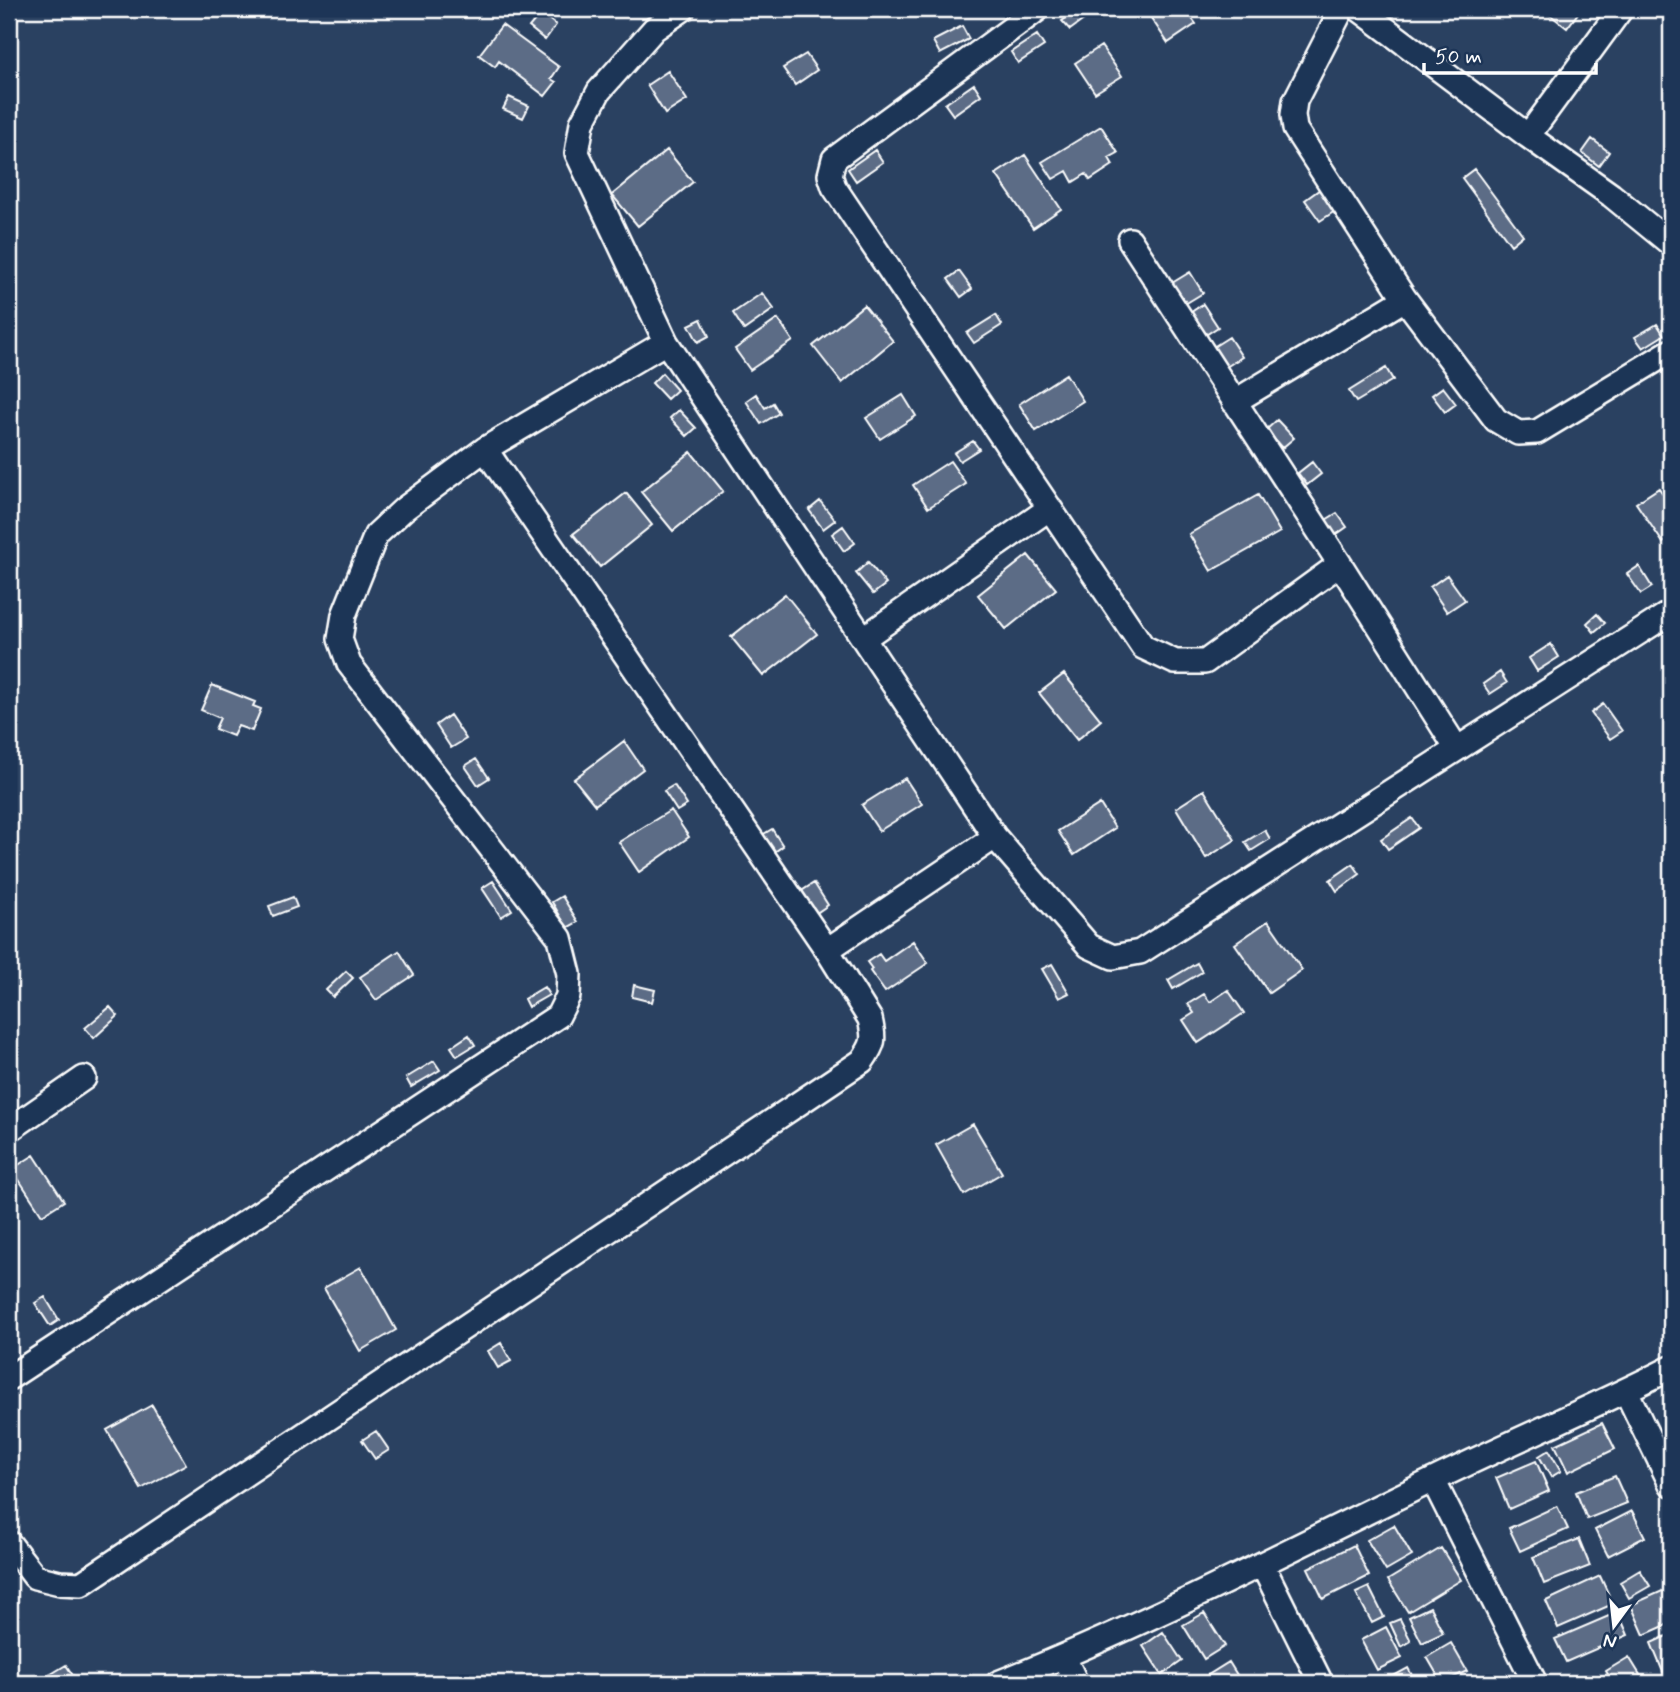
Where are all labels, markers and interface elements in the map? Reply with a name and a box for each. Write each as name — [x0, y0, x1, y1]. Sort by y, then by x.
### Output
scale bar — [1424, 32, 1596, 76]
text: 50 m — [1435, 43, 1482, 71]
north arrow — [1578, 1590, 1648, 1660]
text: N — [1601, 1627, 1619, 1655]

